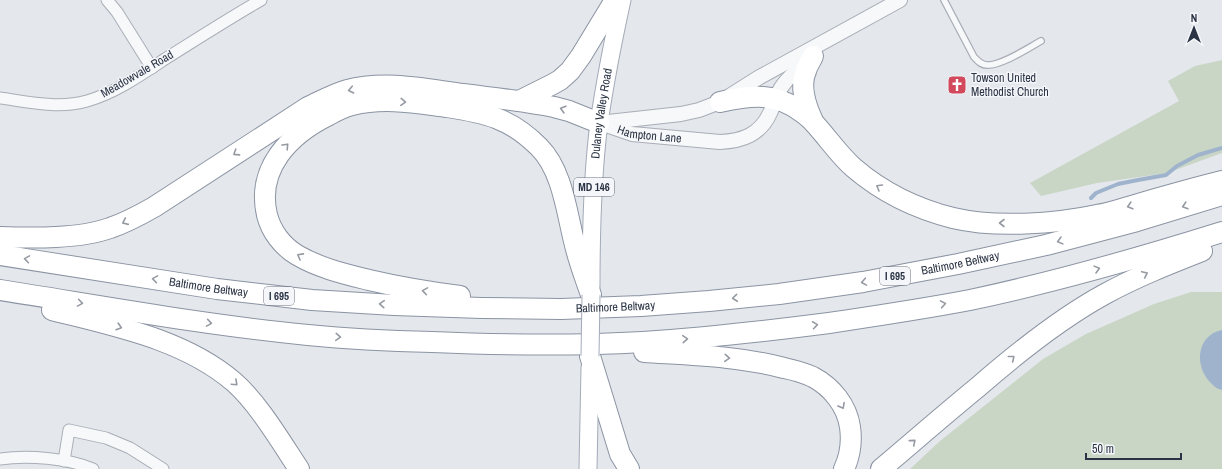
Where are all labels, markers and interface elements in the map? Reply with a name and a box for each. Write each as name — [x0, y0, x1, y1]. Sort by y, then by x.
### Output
north arrow — [1174, 8, 1214, 48]
text: N — [1191, 11, 1197, 25]
street label: Meadowvale Road — [98, 47, 176, 101]
street label: Dulaney Valley Road — [587, 67, 616, 159]
place label: Towson United Methodist Church — [971, 70, 1049, 100]
church icon: Towson United Methodist Church — [946, 74, 968, 96]
one-way arrow — [348, 85, 355, 94]
one-way arrow — [400, 97, 406, 106]
one-way arrow — [560, 105, 567, 114]
street label: Hampton Lane — [615, 122, 682, 146]
one-way arrow — [281, 143, 289, 151]
one-way arrow — [233, 148, 240, 156]
road number: MD 146 — [574, 178, 614, 196]
one-way arrow — [876, 184, 883, 191]
one-way arrow — [1127, 201, 1134, 210]
one-way arrow — [1181, 201, 1188, 210]
one-way arrow — [122, 217, 130, 225]
one-way arrow — [999, 219, 1005, 227]
one-way arrow — [1056, 237, 1063, 245]
street label: Baltimore Beltway — [920, 247, 1001, 279]
one-way arrow — [297, 253, 304, 261]
one-way arrow — [24, 255, 30, 264]
one-way arrow — [1093, 265, 1100, 274]
road number: I 695 — [880, 267, 910, 285]
one-way arrow — [1141, 271, 1149, 279]
street label: Baltimore Beltway — [168, 274, 249, 301]
one-way arrow — [152, 275, 158, 284]
one-way arrow — [861, 277, 867, 286]
road number: I 695 — [264, 287, 294, 305]
one-way arrow — [422, 287, 428, 296]
one-way arrow — [732, 293, 738, 302]
street label: Baltimore Beltway — [575, 297, 656, 316]
one-way arrow — [77, 298, 83, 307]
one-way arrow — [379, 300, 385, 309]
one-way arrow — [940, 301, 946, 309]
one-way arrow — [205, 318, 212, 327]
one-way arrow — [811, 321, 818, 330]
one-way arrow — [115, 322, 122, 331]
one-way arrow — [335, 333, 341, 342]
one-way arrow — [682, 334, 688, 343]
one-way arrow — [724, 354, 730, 363]
one-way arrow — [1007, 356, 1015, 363]
one-way arrow — [230, 379, 238, 386]
one-way arrow — [838, 402, 845, 409]
scale bar — [1086, 435, 1181, 461]
one-way arrow — [908, 440, 915, 447]
text: 50 m — [1092, 441, 1114, 457]

